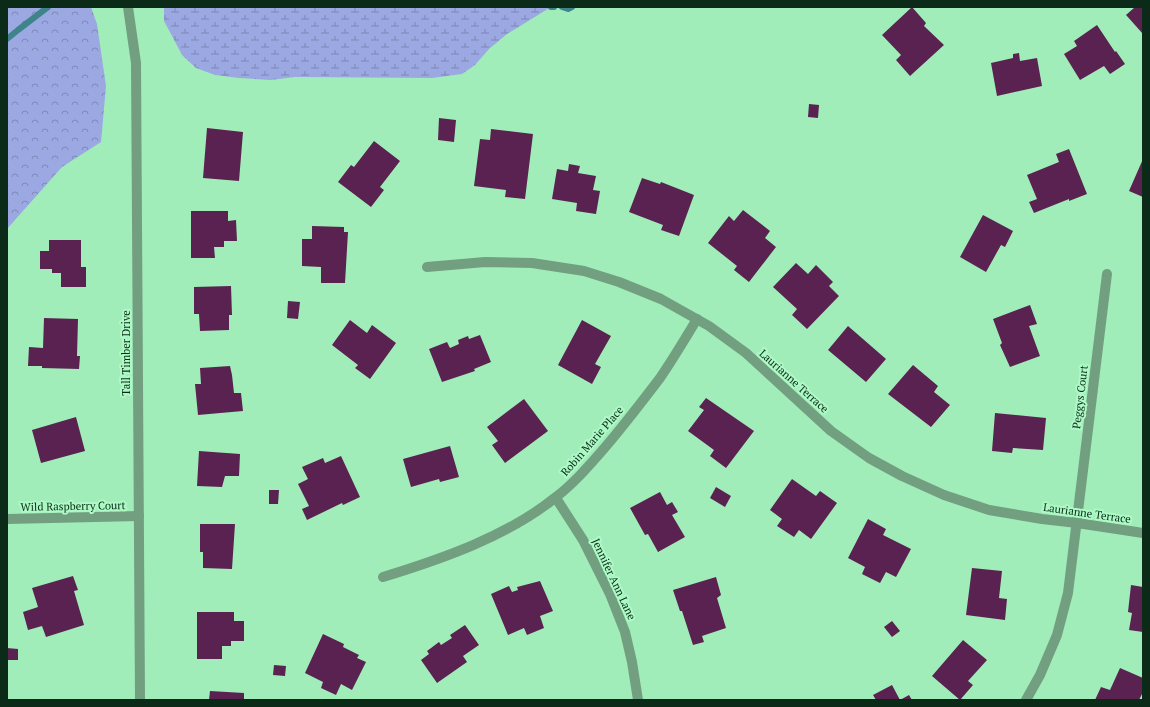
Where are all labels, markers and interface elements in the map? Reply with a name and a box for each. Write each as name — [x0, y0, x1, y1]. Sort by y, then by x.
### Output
street label: Tall Timber Drive — [119, 310, 133, 396]
street label: Laurianne Terrace — [756, 346, 832, 416]
street label: Peggys Court — [1069, 364, 1091, 430]
street label: Robin Marie Place — [558, 403, 626, 479]
street label: Wild Raspberry Court — [20, 498, 126, 514]
street label: Laurianne Terrace — [1042, 500, 1132, 526]
street label: Jennifer Ann Lane — [589, 536, 639, 622]

